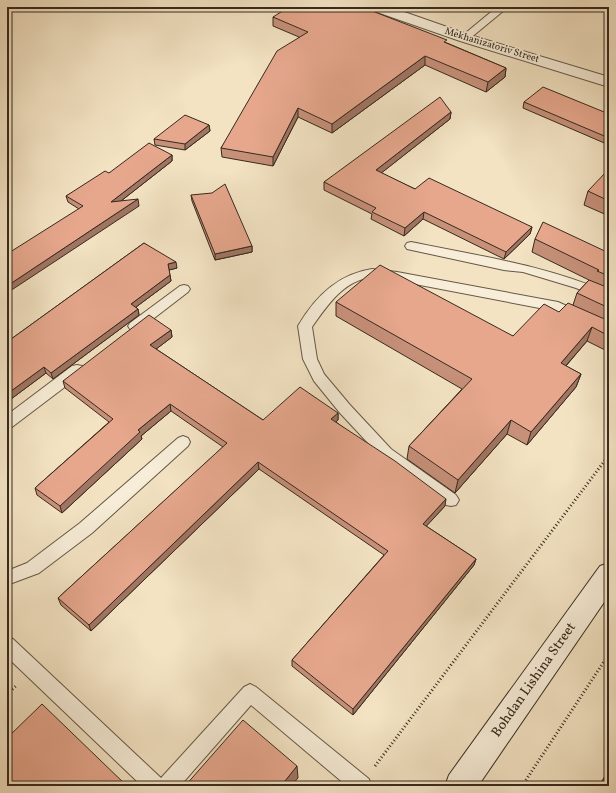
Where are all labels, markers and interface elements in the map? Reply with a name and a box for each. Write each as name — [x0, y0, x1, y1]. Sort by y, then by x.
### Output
street label: Mekhanizatoriv Street — [443, 24, 541, 66]
street label: Bohdan Lishina Street — [487, 619, 581, 741]

